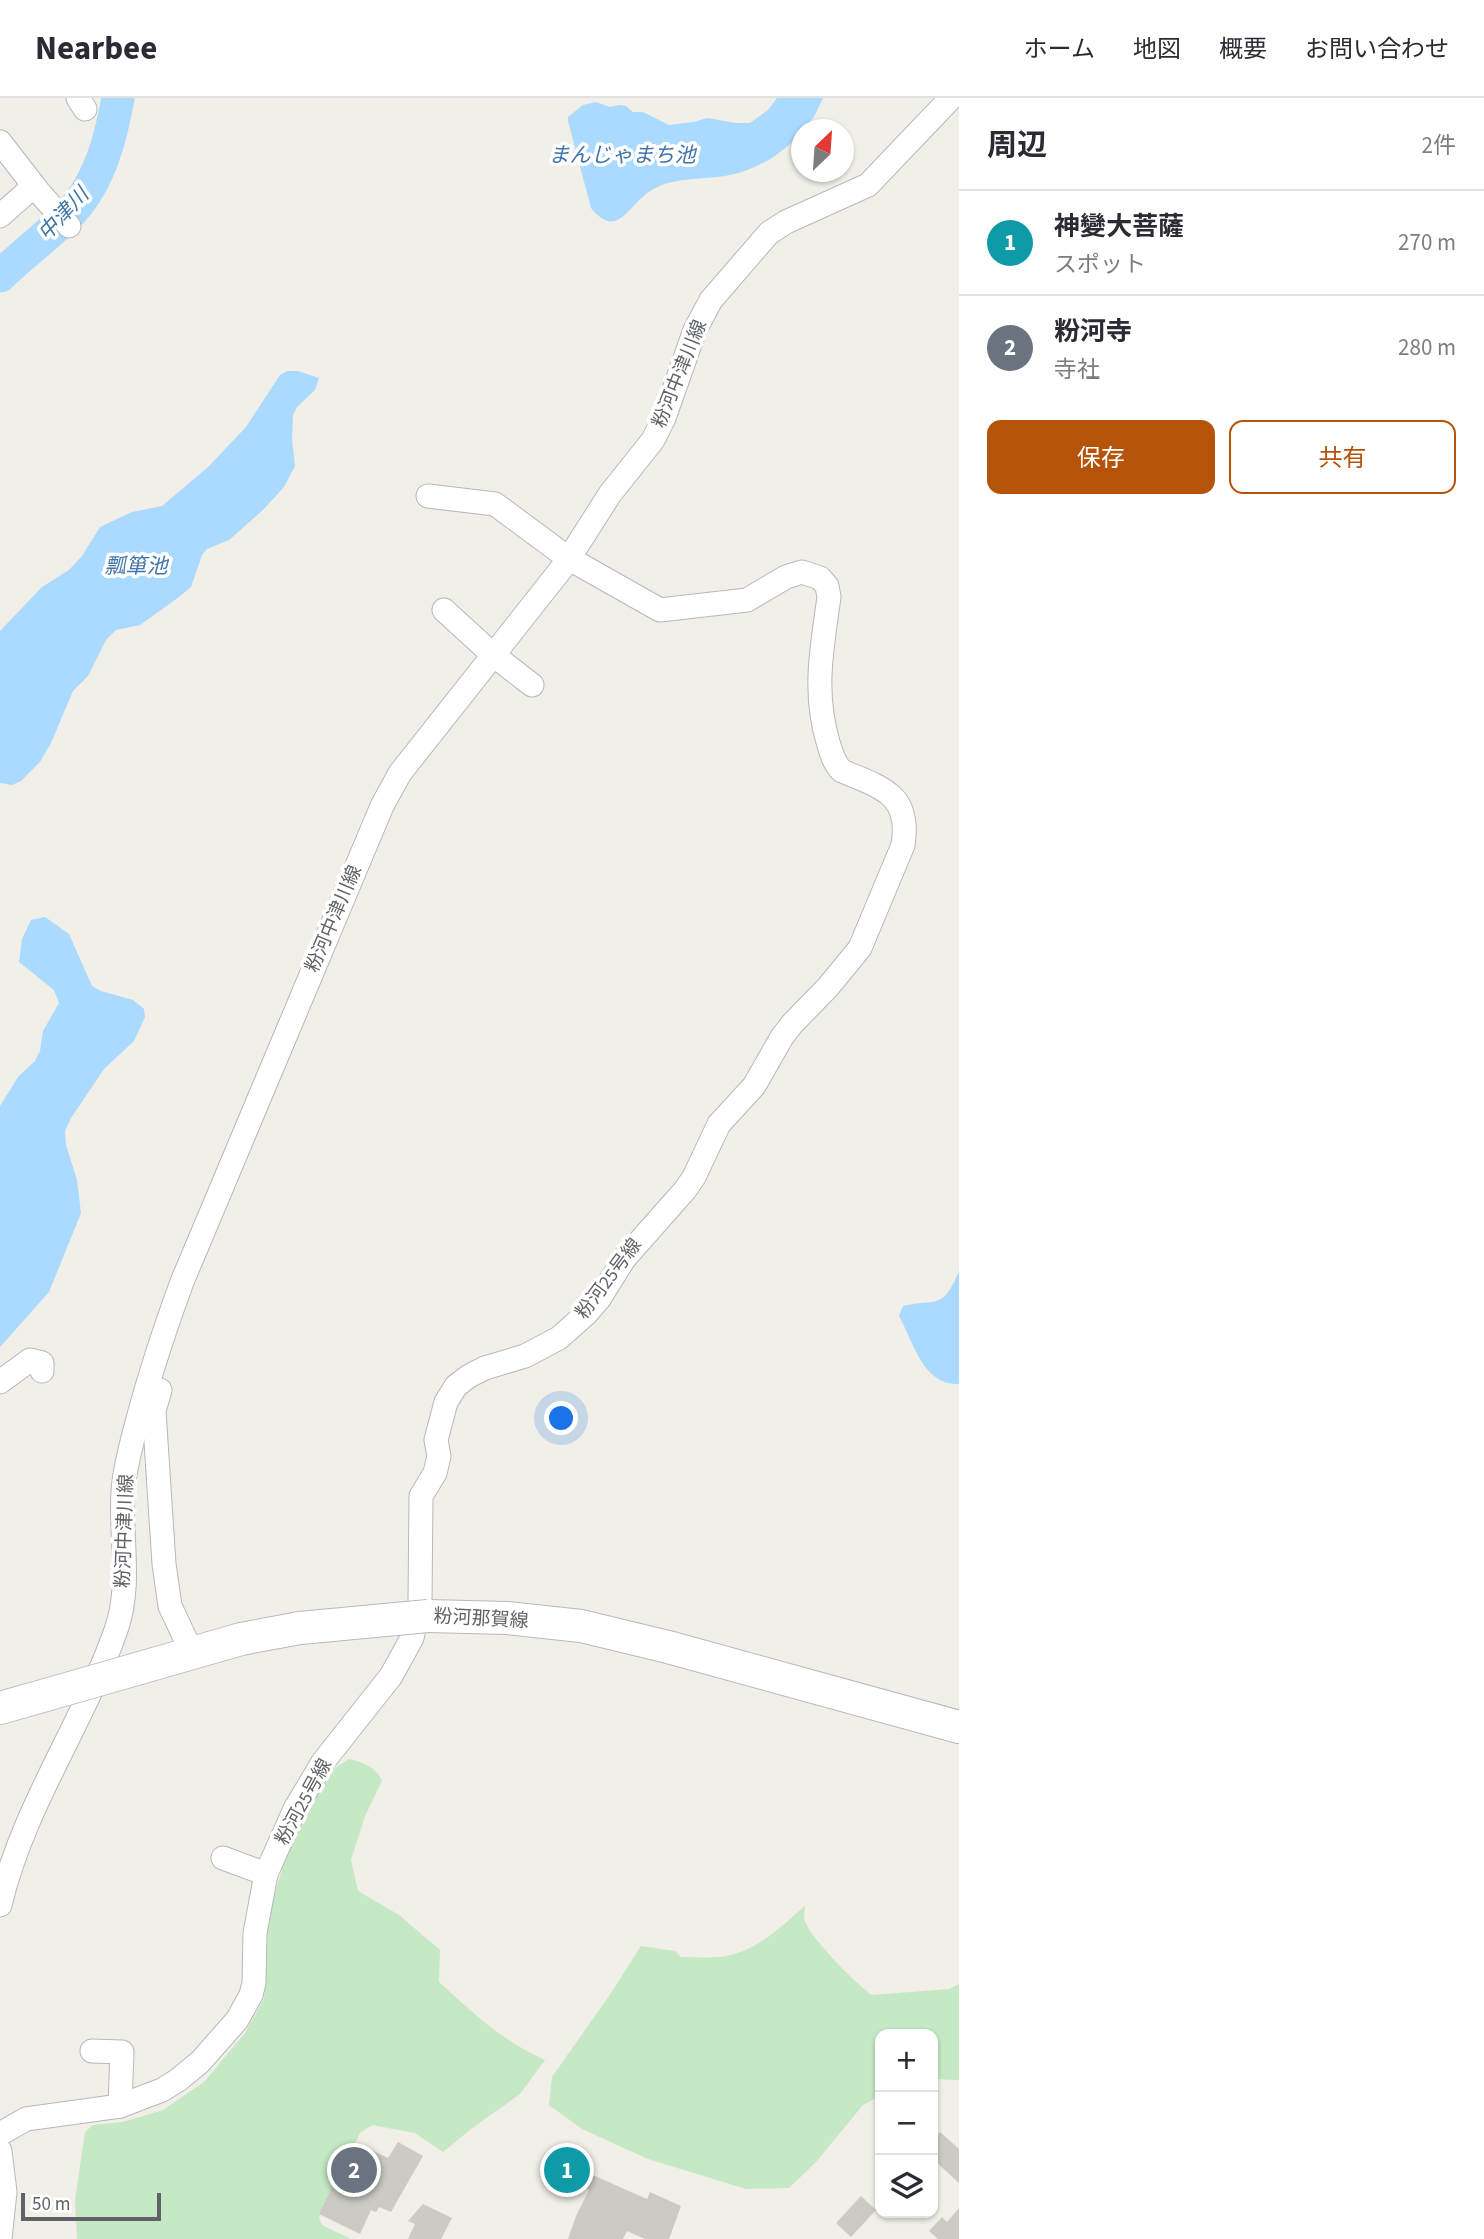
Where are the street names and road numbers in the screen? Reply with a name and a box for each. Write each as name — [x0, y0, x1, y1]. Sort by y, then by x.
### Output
street label: 粉河中津川線 — [646, 316, 714, 432]
street label: 粉河中津川線 — [299, 861, 369, 977]
street label: 粉河25号線 — [570, 1233, 648, 1325]
street label: 粉河中津川線 — [110, 1474, 140, 1588]
street label: 粉河那賀線 — [433, 1603, 529, 1635]
street label: 粉河25号線 — [269, 1754, 339, 1850]

